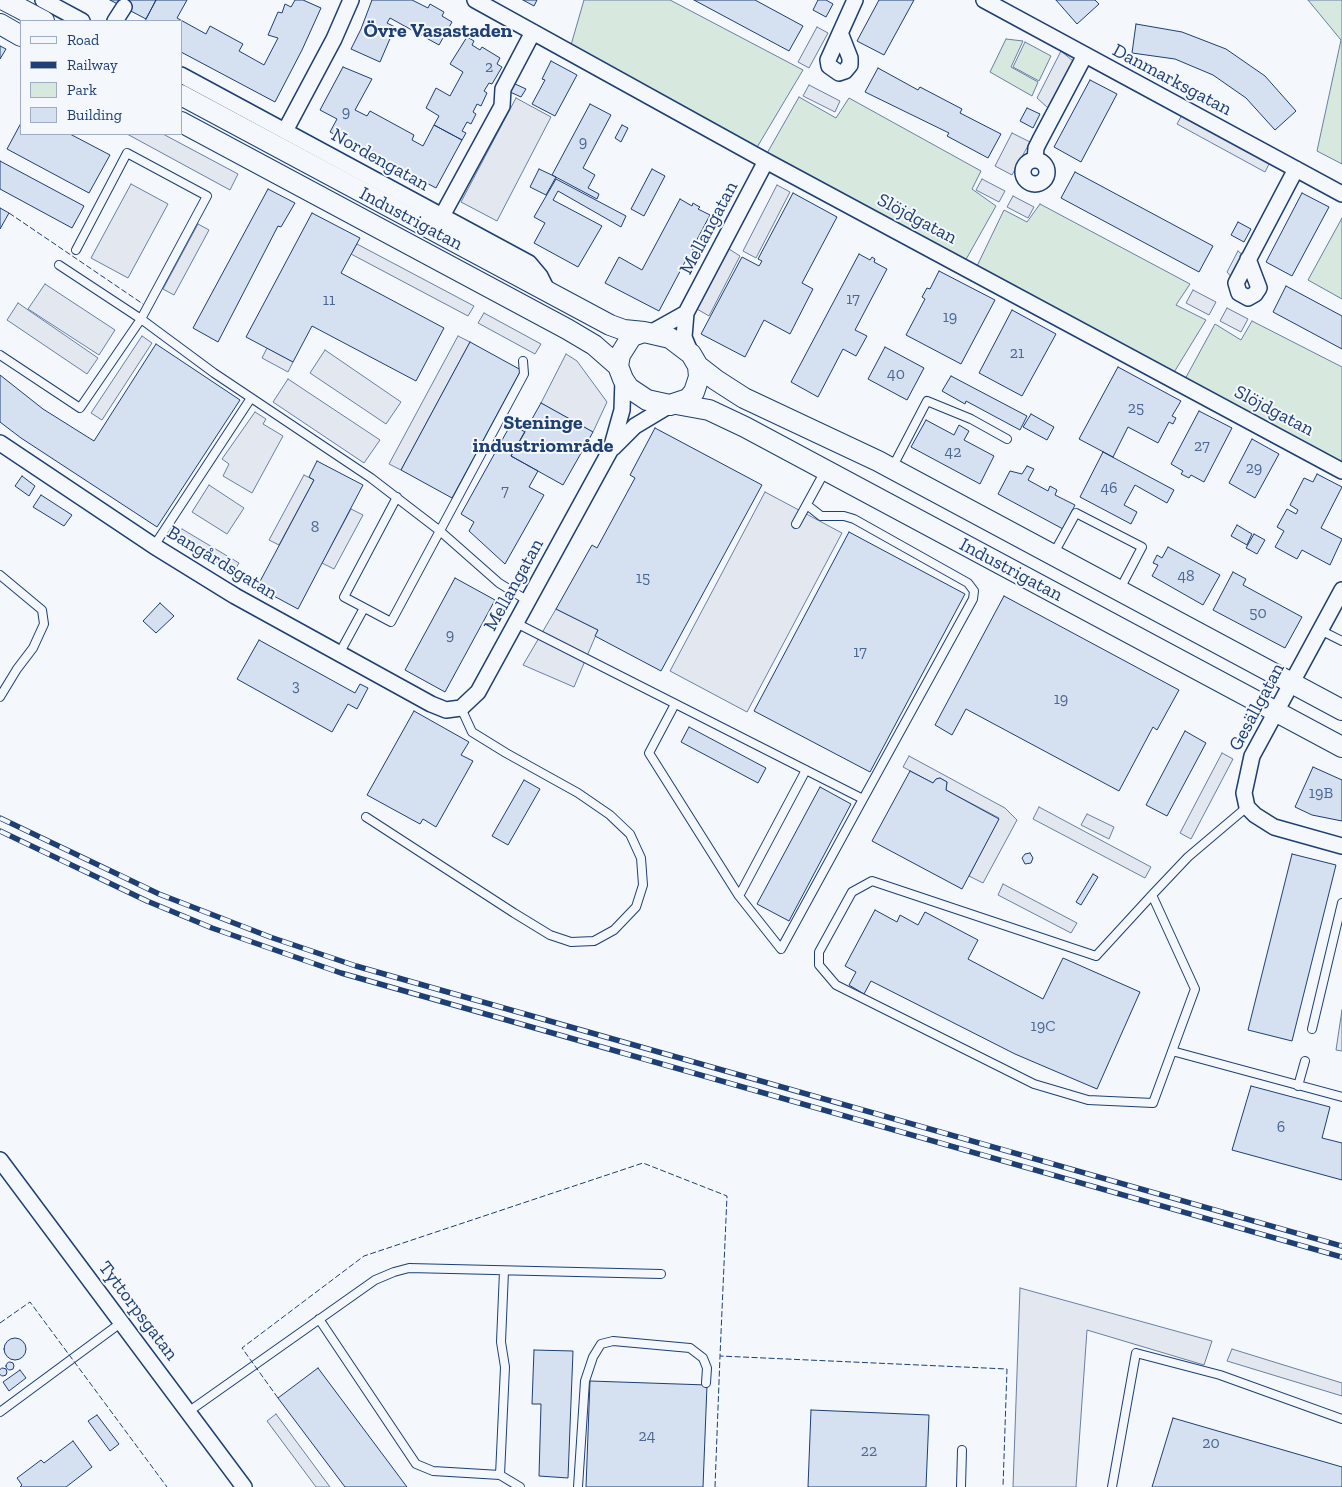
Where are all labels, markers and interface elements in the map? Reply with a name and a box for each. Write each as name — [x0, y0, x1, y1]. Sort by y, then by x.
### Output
district label: Övre Vasastaden — [364, 19, 512, 43]
legend — [20, 20, 182, 135]
text: Road — [67, 31, 99, 49]
street label: Danmarksgatan — [1109, 39, 1235, 121]
text: Railway — [67, 56, 118, 74]
house number: 2 — [485, 57, 493, 77]
text: Park — [67, 81, 97, 99]
house number: 9 — [342, 102, 350, 122]
text: Building — [67, 106, 122, 124]
street label: Nordengatan — [327, 124, 433, 196]
house number: 9 — [579, 132, 587, 152]
street label: Mellangatan — [675, 178, 743, 278]
street label: Industrigatan — [356, 182, 466, 256]
street label: Slöjdgatan — [873, 189, 961, 249]
house number: 17 — [846, 289, 860, 309]
house number: 11 — [323, 290, 335, 310]
house number: 19 — [943, 307, 957, 327]
house number: 21 — [1010, 343, 1024, 363]
house number: 40 — [887, 364, 905, 384]
street label: Slöjdgatan — [1230, 381, 1318, 441]
house number: 25 — [1128, 398, 1144, 418]
district label: Steninge industriområde — [473, 411, 613, 458]
house number: 27 — [1194, 436, 1210, 456]
house number: 42 — [945, 442, 961, 462]
house number: 29 — [1246, 458, 1262, 478]
house number: 46 — [1100, 478, 1118, 498]
house number: 7 — [501, 481, 509, 501]
house number: 8 — [311, 517, 319, 537]
street label: Bangårdsgatan — [163, 521, 281, 605]
street label: Industrigatan — [956, 533, 1066, 607]
street label: Mellangatan — [479, 535, 549, 635]
house number: 48 — [1177, 566, 1195, 586]
house number: 15 — [636, 568, 650, 588]
house number: 50 — [1249, 603, 1267, 623]
house number: 9 — [446, 625, 454, 645]
house number: 17 — [853, 642, 867, 662]
street label: Gesällgatan — [1224, 659, 1290, 755]
house number: 3 — [292, 676, 300, 696]
house number: 19 — [1054, 689, 1068, 709]
house number: 19B — [1309, 783, 1333, 803]
house number: 19C — [1031, 1016, 1055, 1036]
house number: 6 — [1277, 1117, 1285, 1137]
street label: Tyttorpsgatan — [93, 1257, 183, 1365]
house number: 24 — [639, 1426, 655, 1446]
house number: 20 — [1202, 1433, 1220, 1453]
house number: 22 — [861, 1441, 877, 1461]

